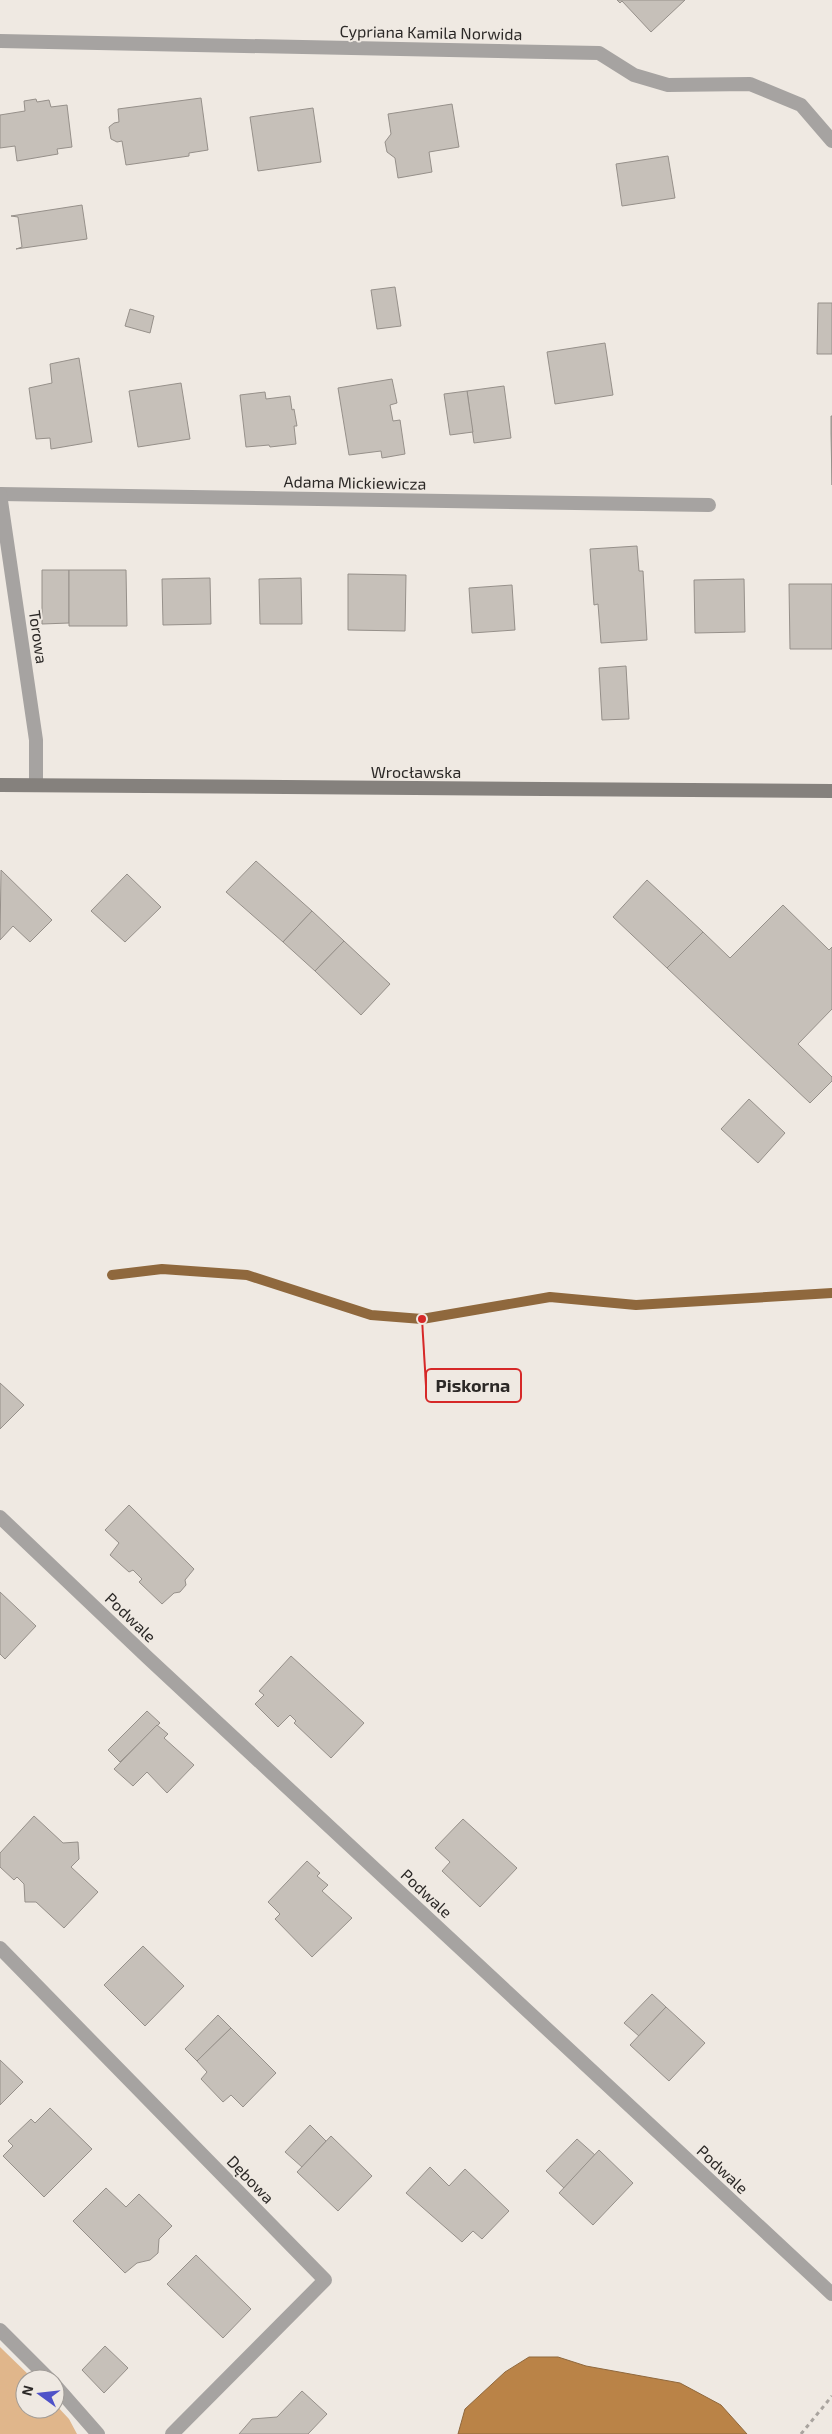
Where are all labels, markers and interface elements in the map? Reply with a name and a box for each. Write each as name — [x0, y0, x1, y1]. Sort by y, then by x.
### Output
street label: Cypriana Kamila Norwida — [339, 21, 523, 43]
street label: Adama Mickiewicza — [283, 471, 427, 493]
street label: Torowa — [26, 609, 52, 665]
street label: Wrocławska — [371, 762, 461, 781]
callout: Piskorna — [426, 1369, 521, 1402]
text: Piskorna — [436, 1374, 510, 1396]
street label: Podwale — [102, 1588, 160, 1646]
street label: Podwale — [398, 1865, 456, 1921]
street label: Podwale — [694, 2141, 752, 2197]
street label: Dębowa — [224, 2151, 278, 2207]
north arrow — [15, 2369, 65, 2419]
text: N — [17, 2383, 36, 2398]

